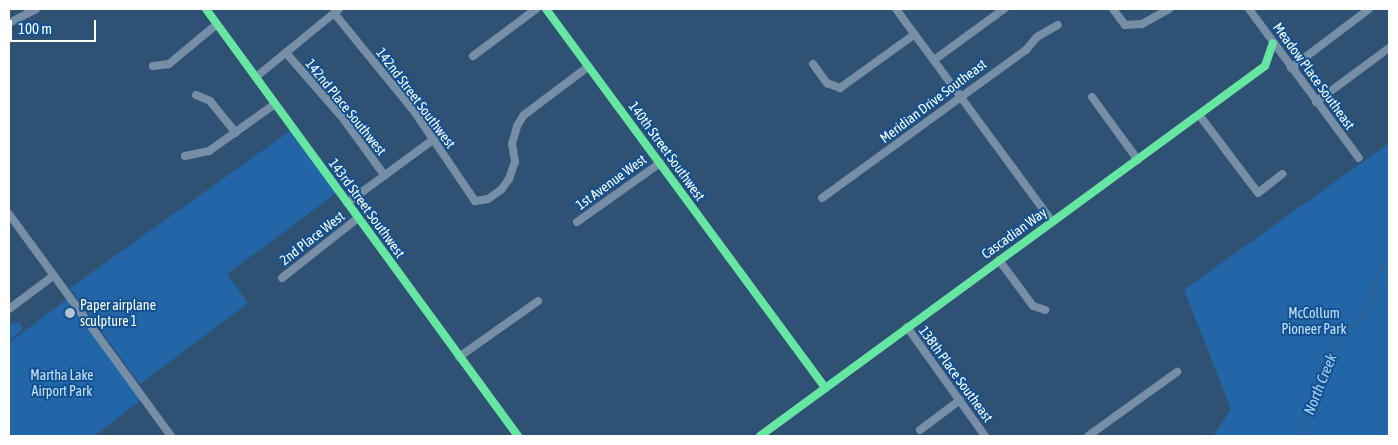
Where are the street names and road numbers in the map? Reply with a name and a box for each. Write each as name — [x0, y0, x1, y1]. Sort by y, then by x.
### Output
street label: Meadow Place Southeast — [1270, 19, 1358, 133]
street label: 142nd Street Southwest — [373, 45, 459, 151]
street label: 142nd Place Southwest — [302, 55, 390, 159]
street label: Meridian Drive Southeast — [876, 55, 990, 147]
street label: 140th Street Southwest — [625, 98, 709, 204]
street label: 1st Avenue West — [572, 151, 650, 213]
street label: 143rd Street Southwest — [325, 155, 409, 261]
street label: Cascadian Way — [978, 204, 1050, 262]
street label: 2nd Place West — [276, 208, 348, 268]
street label: 138th Place Southeast — [915, 323, 997, 425]

